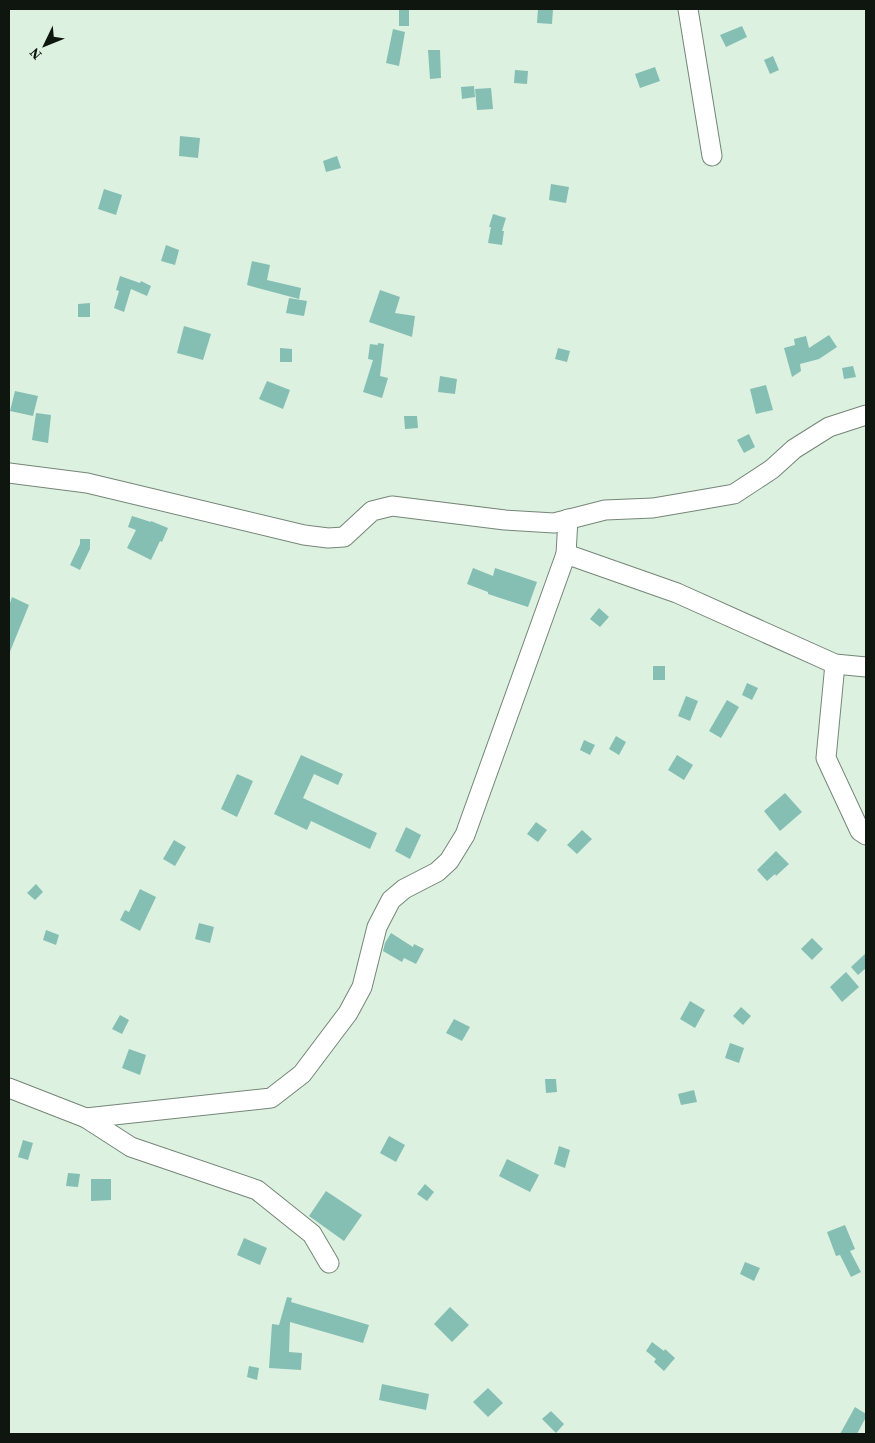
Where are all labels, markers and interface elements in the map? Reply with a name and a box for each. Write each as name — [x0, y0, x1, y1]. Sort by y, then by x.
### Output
north arrow — [20, 20, 70, 70]
text: N — [25, 43, 46, 64]

